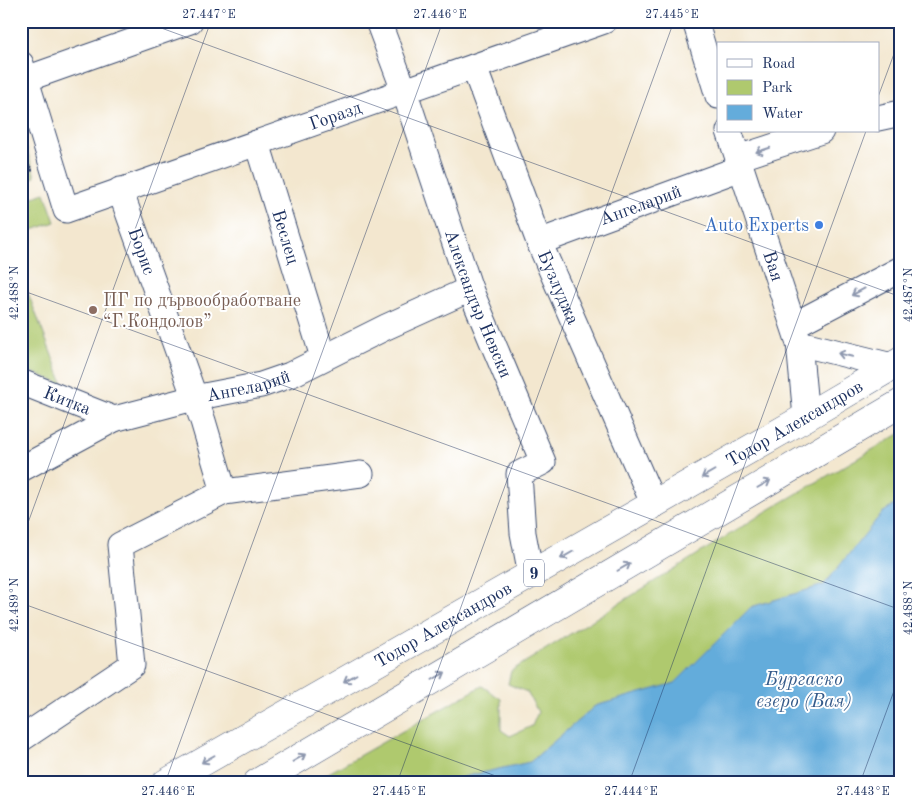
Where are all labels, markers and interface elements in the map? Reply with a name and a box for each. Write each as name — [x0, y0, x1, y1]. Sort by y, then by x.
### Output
text: 27.445°E — [645, 8, 699, 21]
text: 27.447°E — [182, 9, 236, 21]
text: 27.446°E — [413, 9, 467, 21]
legend — [717, 42, 880, 132]
text: Road — [762, 57, 796, 72]
text: Park — [762, 81, 793, 96]
street label: Горазд — [307, 99, 364, 134]
text: Water — [762, 107, 803, 122]
one-way arrow — [755, 146, 771, 155]
street label: Ангеларий — [598, 183, 684, 229]
street label: Веслец — [268, 208, 302, 266]
place label: Auto Experts — [704, 217, 809, 235]
marker: Auto Experts — [813, 219, 825, 231]
street label: Борис — [124, 225, 158, 277]
street label: Александър Невски — [441, 228, 514, 381]
street label: Бузлуджа — [534, 248, 582, 327]
street label: Вая — [759, 249, 786, 284]
text: 42.488°N — [9, 266, 21, 320]
text: 42.487°N — [903, 268, 915, 322]
one-way arrow — [850, 287, 865, 297]
place label: ПГ по дървообработване “Г.Кондолов” — [103, 292, 301, 331]
marker: ПГ по дървообработване “Г.Кондолов” — [87, 304, 99, 316]
one-way arrow — [838, 350, 854, 359]
street label: Ангеларий — [205, 368, 293, 405]
street label: Тодор Александров — [723, 378, 866, 471]
street label: Китка — [41, 384, 93, 419]
one-way arrow — [701, 469, 715, 479]
one-way arrow — [757, 479, 771, 489]
one-way arrow — [560, 550, 574, 560]
road number: 9 — [524, 560, 544, 586]
one-way arrow — [617, 561, 631, 571]
text: 42.489°N — [9, 578, 21, 632]
street label: Тодор Александров — [372, 579, 515, 672]
text: 42.488°N — [903, 581, 915, 635]
one-way arrow — [431, 670, 446, 680]
water label: Бургаско езеро (Вая) — [756, 671, 852, 712]
one-way arrow — [343, 674, 357, 684]
one-way arrow — [291, 753, 306, 763]
one-way arrow — [202, 754, 216, 764]
text: 27.445°E — [372, 785, 426, 798]
text: 27.446°E — [141, 786, 195, 798]
text: 27.444°E — [604, 786, 658, 798]
text: 27.443°E — [836, 786, 890, 798]

